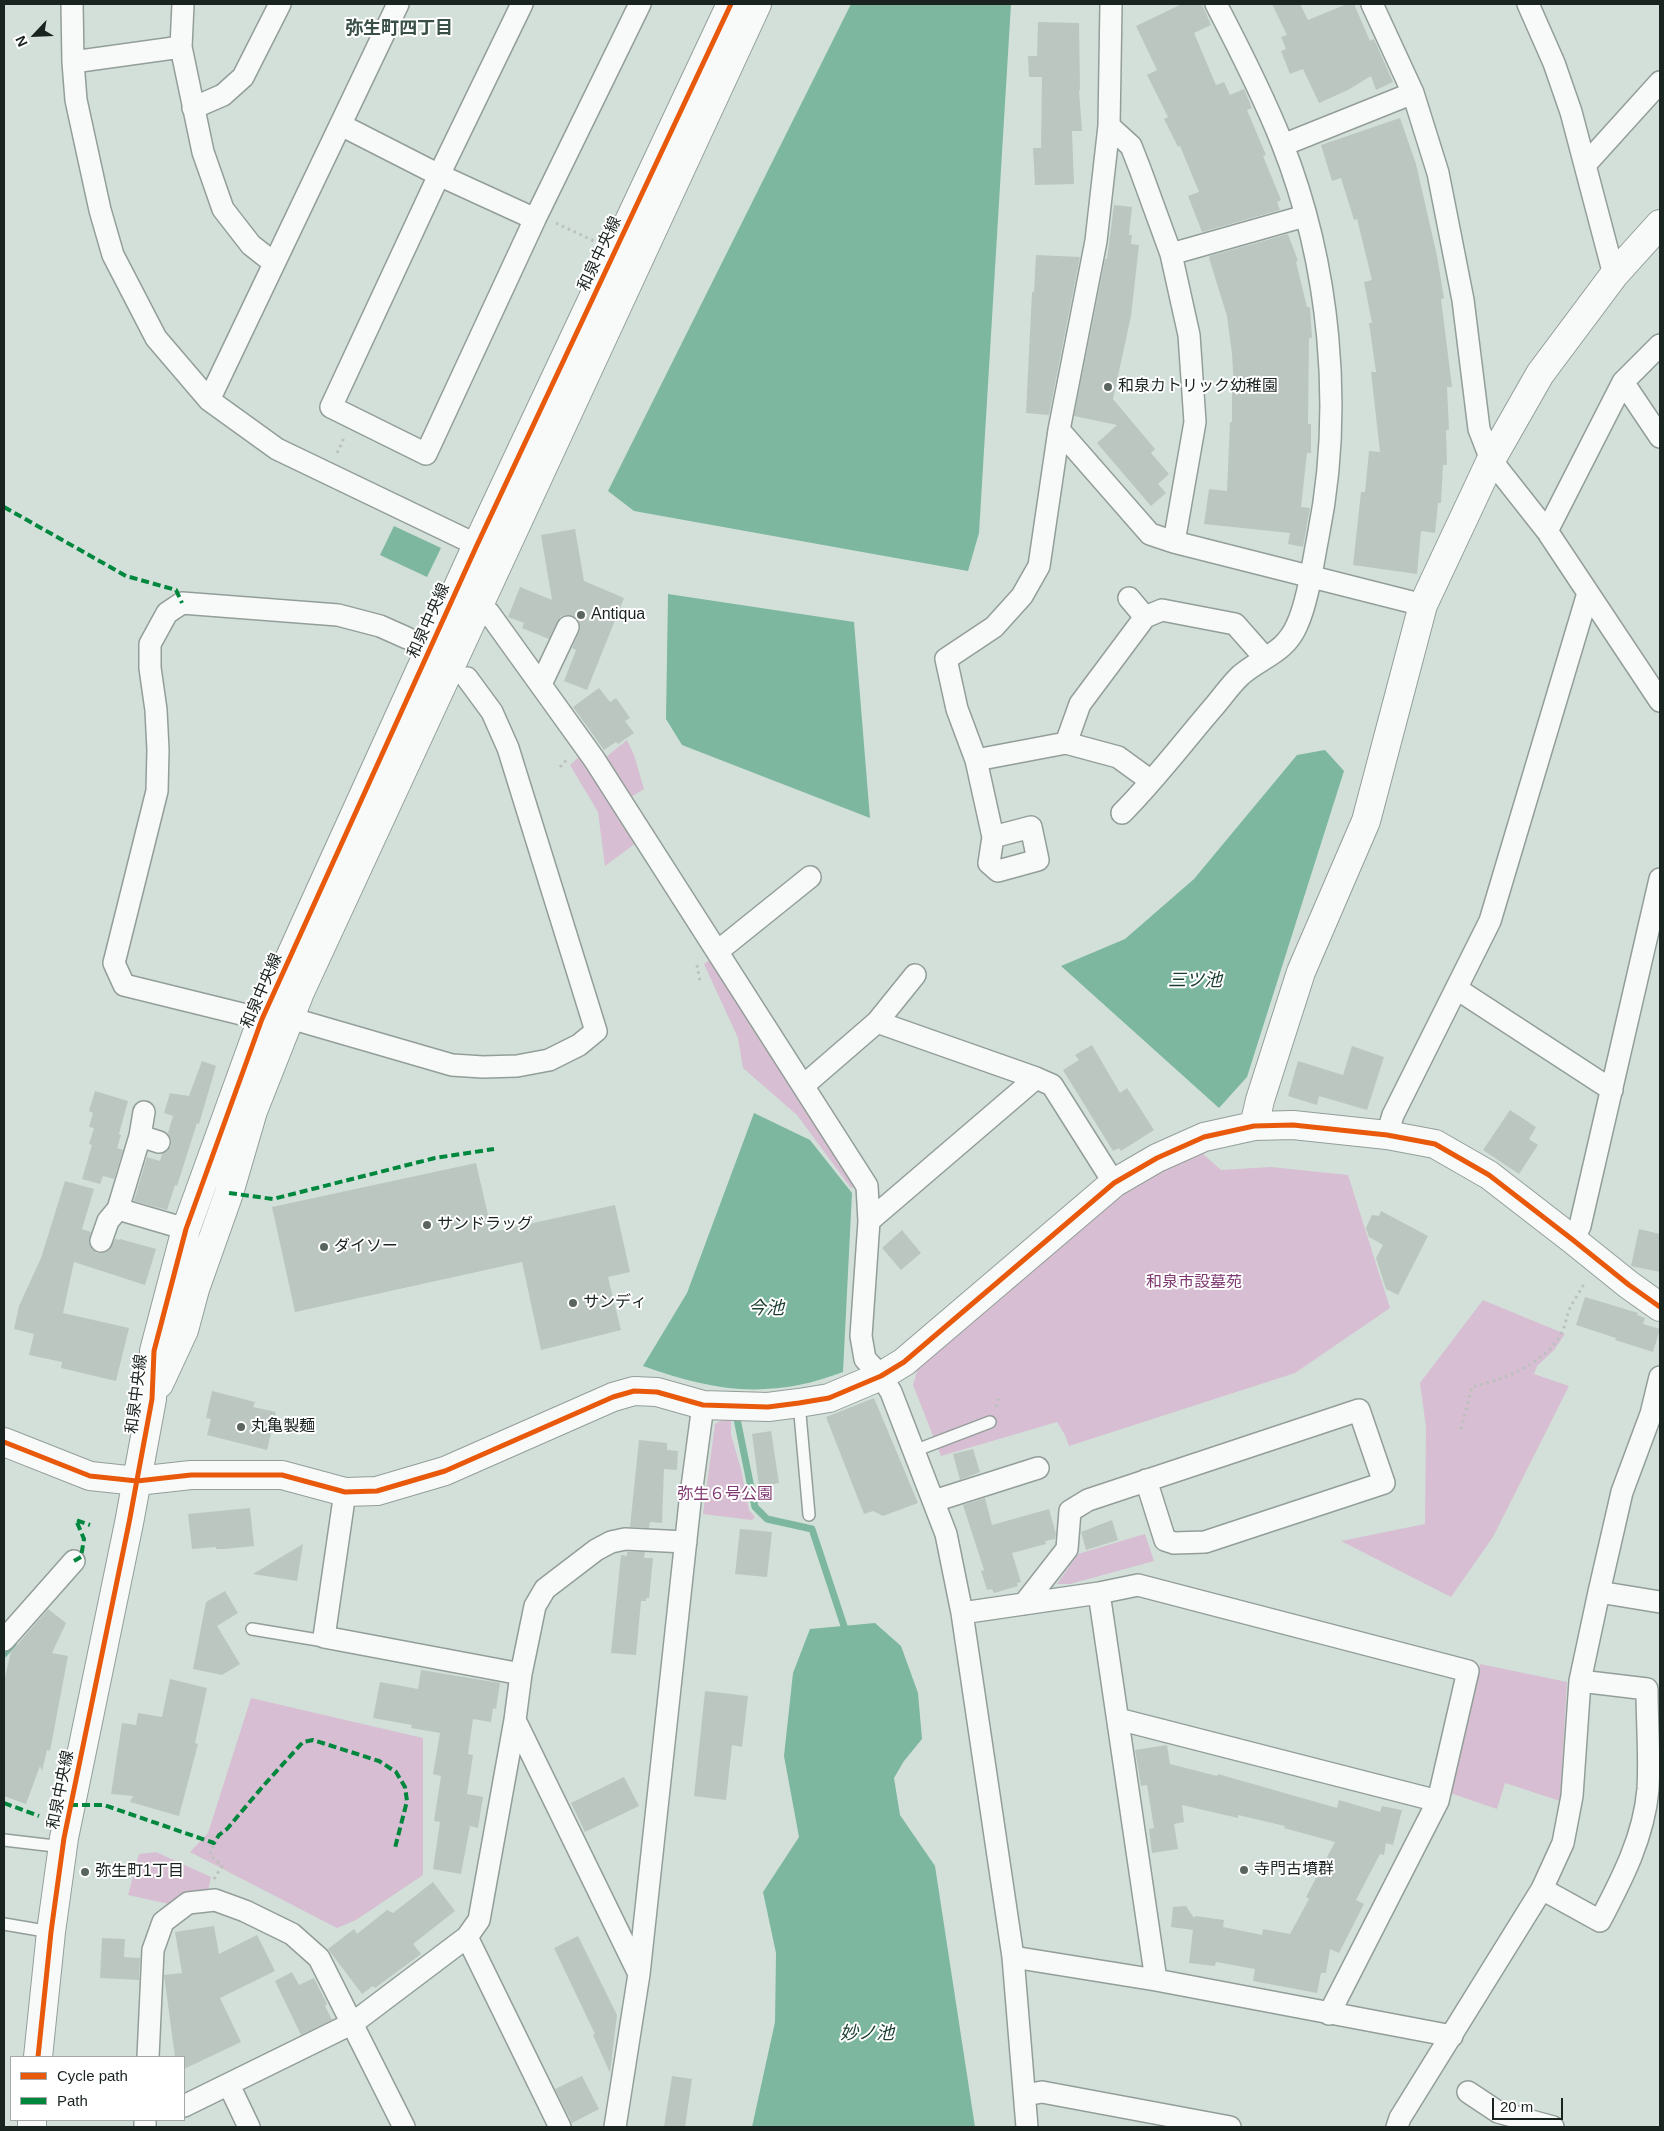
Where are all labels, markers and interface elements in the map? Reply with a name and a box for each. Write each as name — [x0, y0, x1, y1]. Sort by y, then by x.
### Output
north arrow — [10, 10, 60, 60]
district label: 弥生町四丁目 — [345, 18, 453, 40]
text: N — [12, 33, 31, 49]
street label: 和泉中央線 — [574, 214, 626, 294]
place label: 和泉カトリック幼稚園 — [1118, 377, 1278, 397]
marker: 和泉カトリック幼稚園 — [1102, 381, 1114, 393]
street label: 和泉中央線 — [404, 581, 454, 661]
place label: Antiqua — [591, 605, 645, 625]
marker: Antiqua — [575, 609, 587, 621]
street label: 和泉中央線 — [238, 950, 286, 1032]
water label: 三ツ池 — [1168, 970, 1222, 992]
place label: サンドラッグ — [437, 1215, 533, 1235]
marker: サンドラッグ — [421, 1219, 433, 1231]
place label: ダイソー — [334, 1237, 398, 1257]
marker: ダイソー — [318, 1241, 330, 1253]
park label: 和泉市設墓苑 — [1146, 1273, 1242, 1293]
place label: サンディ — [583, 1293, 647, 1313]
marker: サンディ — [567, 1297, 579, 1309]
water label: 今池 — [748, 1298, 784, 1320]
street label: 和泉中央線 — [123, 1353, 151, 1435]
place label: 丸亀製麺 — [251, 1417, 315, 1437]
marker: 丸亀製麺 — [235, 1421, 247, 1433]
park label: 弥生６号公園 — [677, 1485, 773, 1505]
street label: 和泉中央線 — [44, 1749, 78, 1831]
place label: 寺門古墳群 — [1254, 1860, 1334, 1880]
place label: 弥生町1丁目 — [95, 1862, 184, 1882]
marker: 寺門古墳群 — [1238, 1864, 1250, 1876]
marker: 弥生町1丁目 — [79, 1866, 91, 1878]
water label: 妙ノ池 — [840, 2023, 894, 2045]
legend — [10, 2056, 185, 2121]
text: Cycle path — [57, 2067, 128, 2084]
scale bar — [1494, 2088, 1565, 2120]
text: Path — [57, 2092, 88, 2109]
text: 20 m — [1500, 2098, 1533, 2115]

